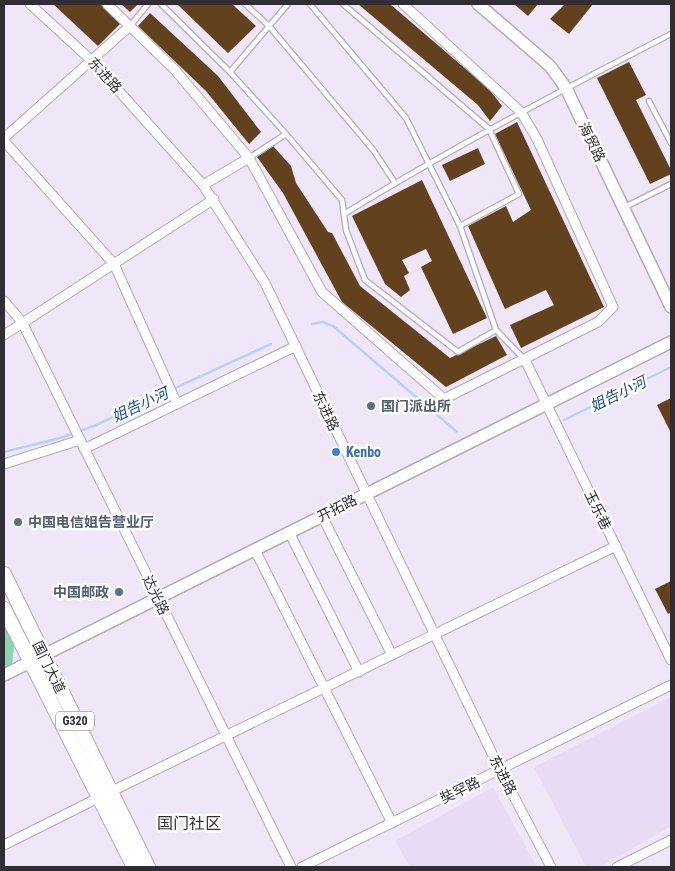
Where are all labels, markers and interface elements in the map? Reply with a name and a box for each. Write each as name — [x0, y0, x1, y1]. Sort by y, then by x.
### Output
street label: 东进路 — [85, 54, 125, 96]
street label: 海贸路 — [576, 120, 608, 164]
water label: 姐告小河 — [587, 371, 652, 415]
water label: 姐告小河 — [109, 383, 174, 426]
street label: 东进路 — [310, 389, 342, 433]
place label: 国门派出所 — [381, 398, 451, 414]
marker: 国门派出所 — [365, 400, 377, 412]
place label: Kenbo — [346, 444, 381, 460]
marker: Kenbo — [330, 446, 342, 458]
street label: 玉乐巷 — [582, 488, 614, 532]
street label: 开拓路 — [315, 491, 359, 525]
place label: 中国电信姐告营业厅 — [28, 514, 154, 530]
marker: 中国电信姐告营业厅 — [12, 516, 24, 528]
street label: 达光路 — [140, 573, 172, 617]
place label: 中国邮政 — [53, 584, 109, 600]
marker: 中国邮政 — [113, 586, 125, 598]
street label: 国门大道 — [30, 638, 68, 696]
road number: G320 — [56, 711, 94, 730]
street label: 东进路 — [486, 753, 520, 797]
street label: 奘罕路 — [438, 774, 482, 806]
district label: 国门社区 — [157, 814, 221, 833]

